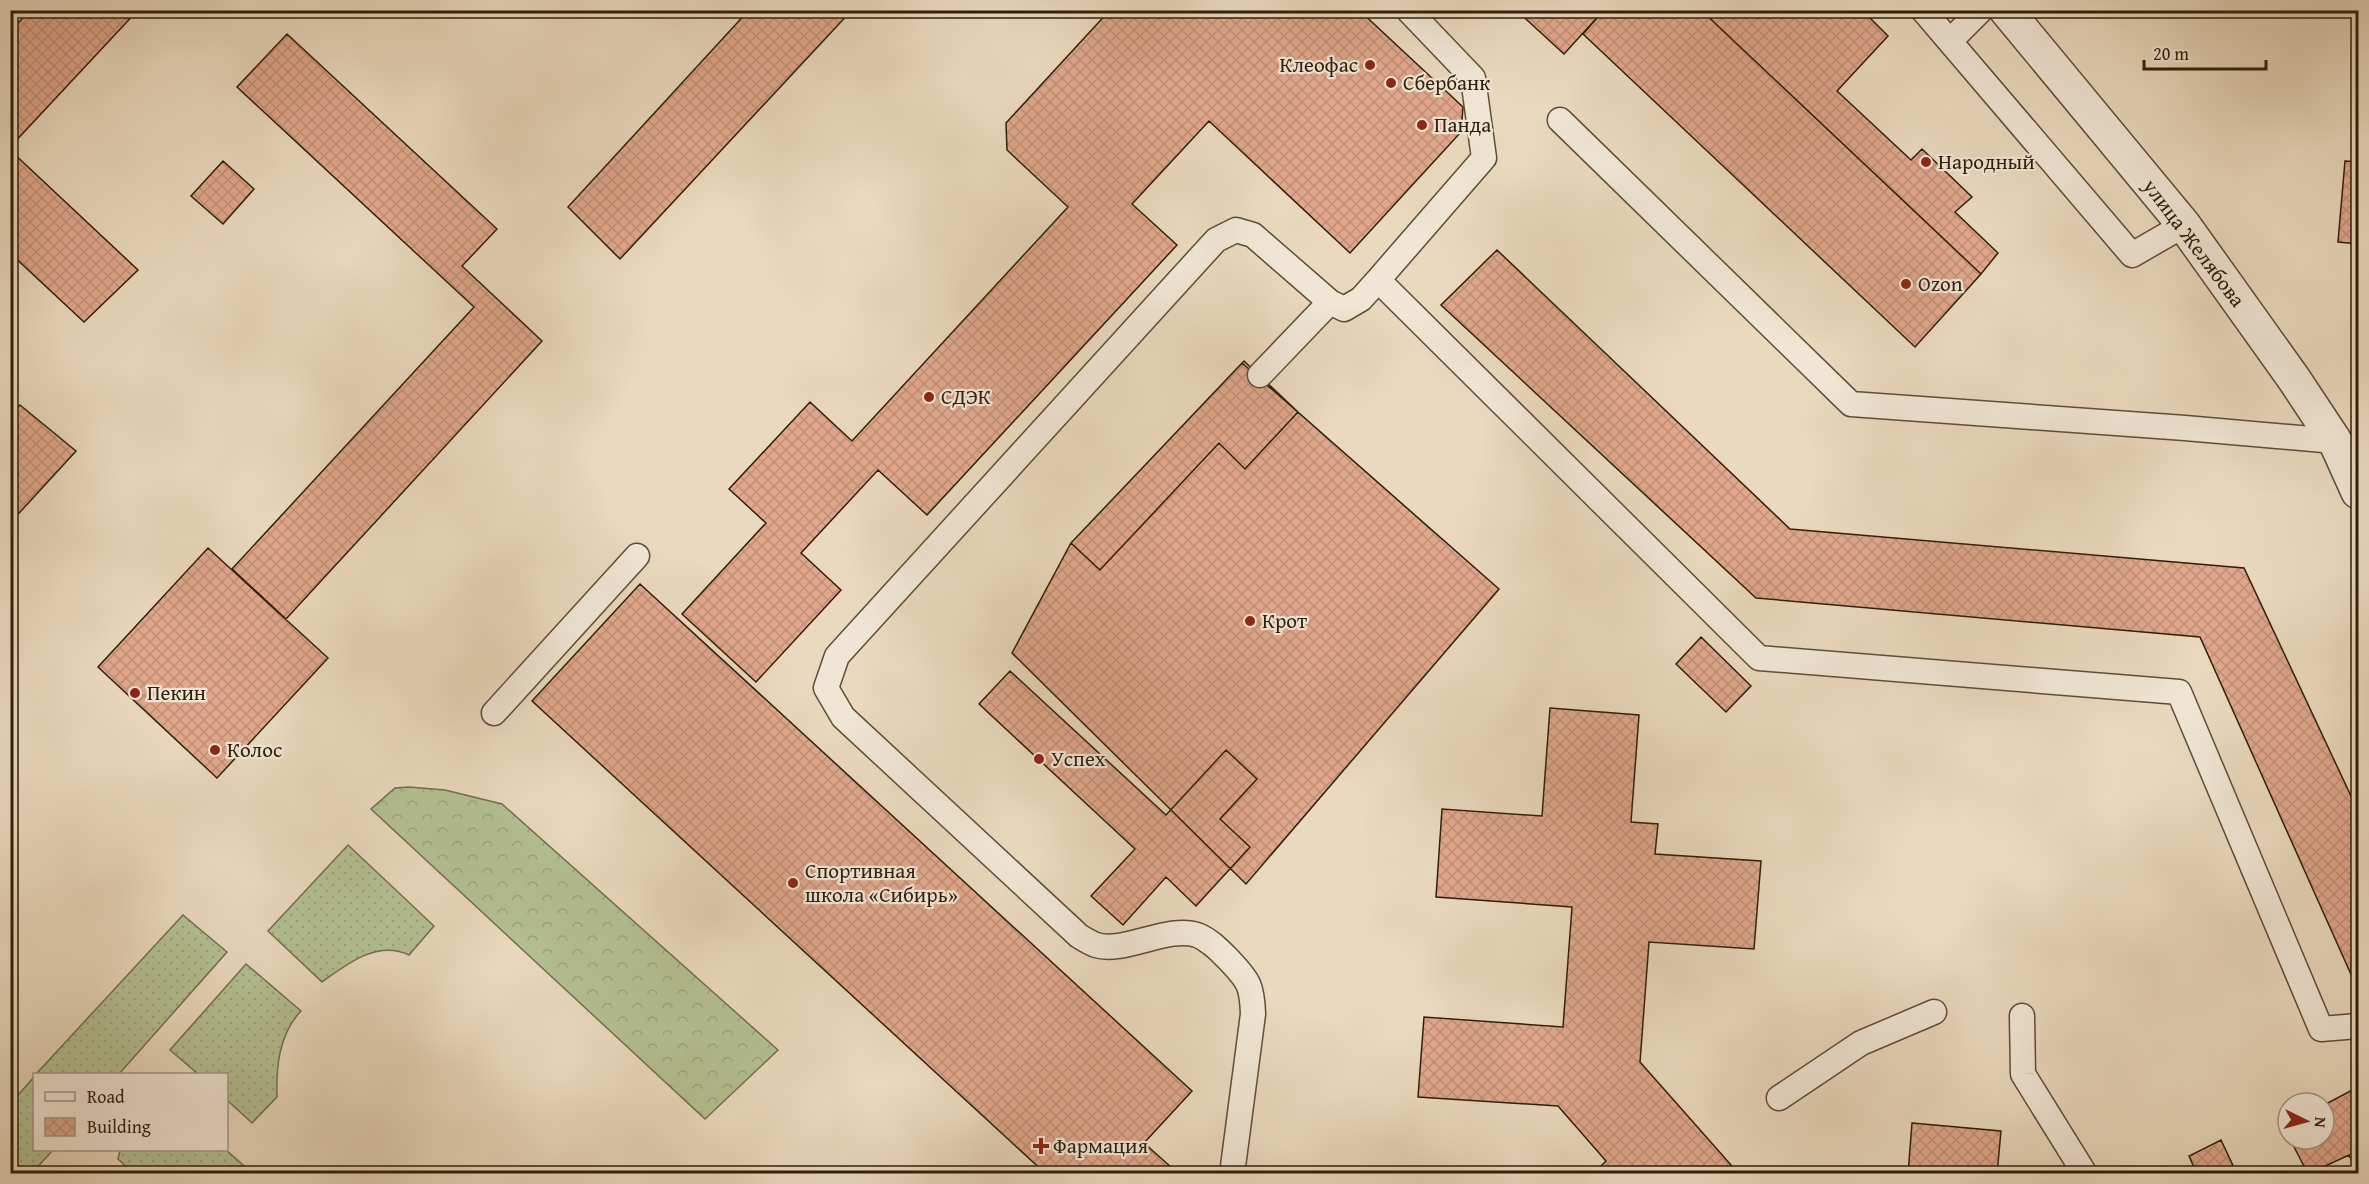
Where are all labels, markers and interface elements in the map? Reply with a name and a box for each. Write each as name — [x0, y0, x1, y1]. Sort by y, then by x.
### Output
scale bar — [2144, 33, 2266, 71]
text: 20 m — [2153, 40, 2189, 67]
place label: Клеофас — [1280, 49, 1358, 80]
marker: Клеофас — [1363, 58, 1377, 72]
place label: Сбербанк — [1403, 67, 1490, 98]
marker: Сбербанк — [1384, 76, 1398, 90]
place label: Панда — [1434, 109, 1491, 140]
marker: Панда — [1415, 118, 1429, 132]
place label: Народный — [1938, 146, 2035, 177]
marker: Народный — [1919, 155, 1933, 169]
street label: улица Желябова — [2135, 171, 2253, 313]
place label: Ozon — [1918, 268, 1963, 299]
marker: Ozon — [1899, 277, 1913, 291]
place label: СДЭК — [941, 381, 991, 412]
marker: СДЭК — [922, 390, 936, 404]
place label: Крот — [1262, 605, 1307, 636]
marker: Крот — [1243, 614, 1257, 628]
place label: Пекин — [147, 677, 206, 708]
marker: Пекин — [128, 686, 142, 700]
place label: Колос — [227, 734, 282, 765]
marker: Колос — [208, 743, 222, 757]
place label: Успех — [1051, 743, 1106, 774]
marker: Успех — [1032, 752, 1046, 766]
place label: Спортивная школа «Сибирь» — [805, 855, 958, 910]
marker: Спортивная школа «Сибирь» — [786, 876, 800, 890]
legend — [33, 1073, 228, 1151]
text: Road — [87, 1083, 125, 1110]
north arrow — [2276, 1091, 2336, 1151]
text: Building — [87, 1113, 151, 1140]
text: N — [2308, 1116, 2333, 1129]
place label: Фармация — [1053, 1130, 1148, 1161]
marker: Фармация — [1034, 1139, 1048, 1153]

